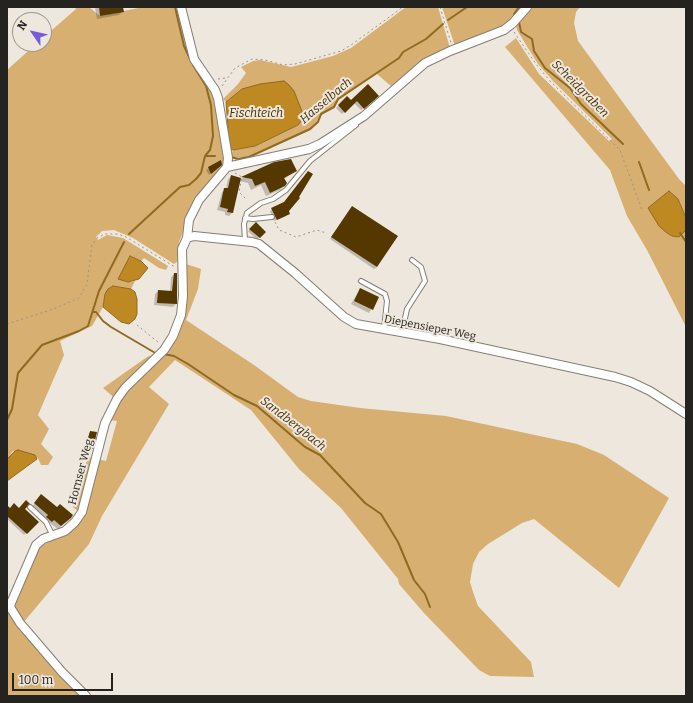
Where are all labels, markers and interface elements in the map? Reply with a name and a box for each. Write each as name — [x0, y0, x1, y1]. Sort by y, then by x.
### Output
north arrow — [12, 12, 52, 52]
text: N — [15, 18, 30, 33]
water label: Scheidgraben — [548, 57, 612, 121]
water label: Hasselbach — [297, 75, 355, 127]
water label: Fischteich — [229, 107, 283, 121]
street label: Diepensieper Weg — [383, 313, 477, 343]
water label: Sandbergbach — [257, 394, 329, 454]
street label: Hornser Weg — [66, 438, 96, 506]
scale bar — [14, 665, 115, 691]
text: 100 m — [19, 673, 53, 687]

